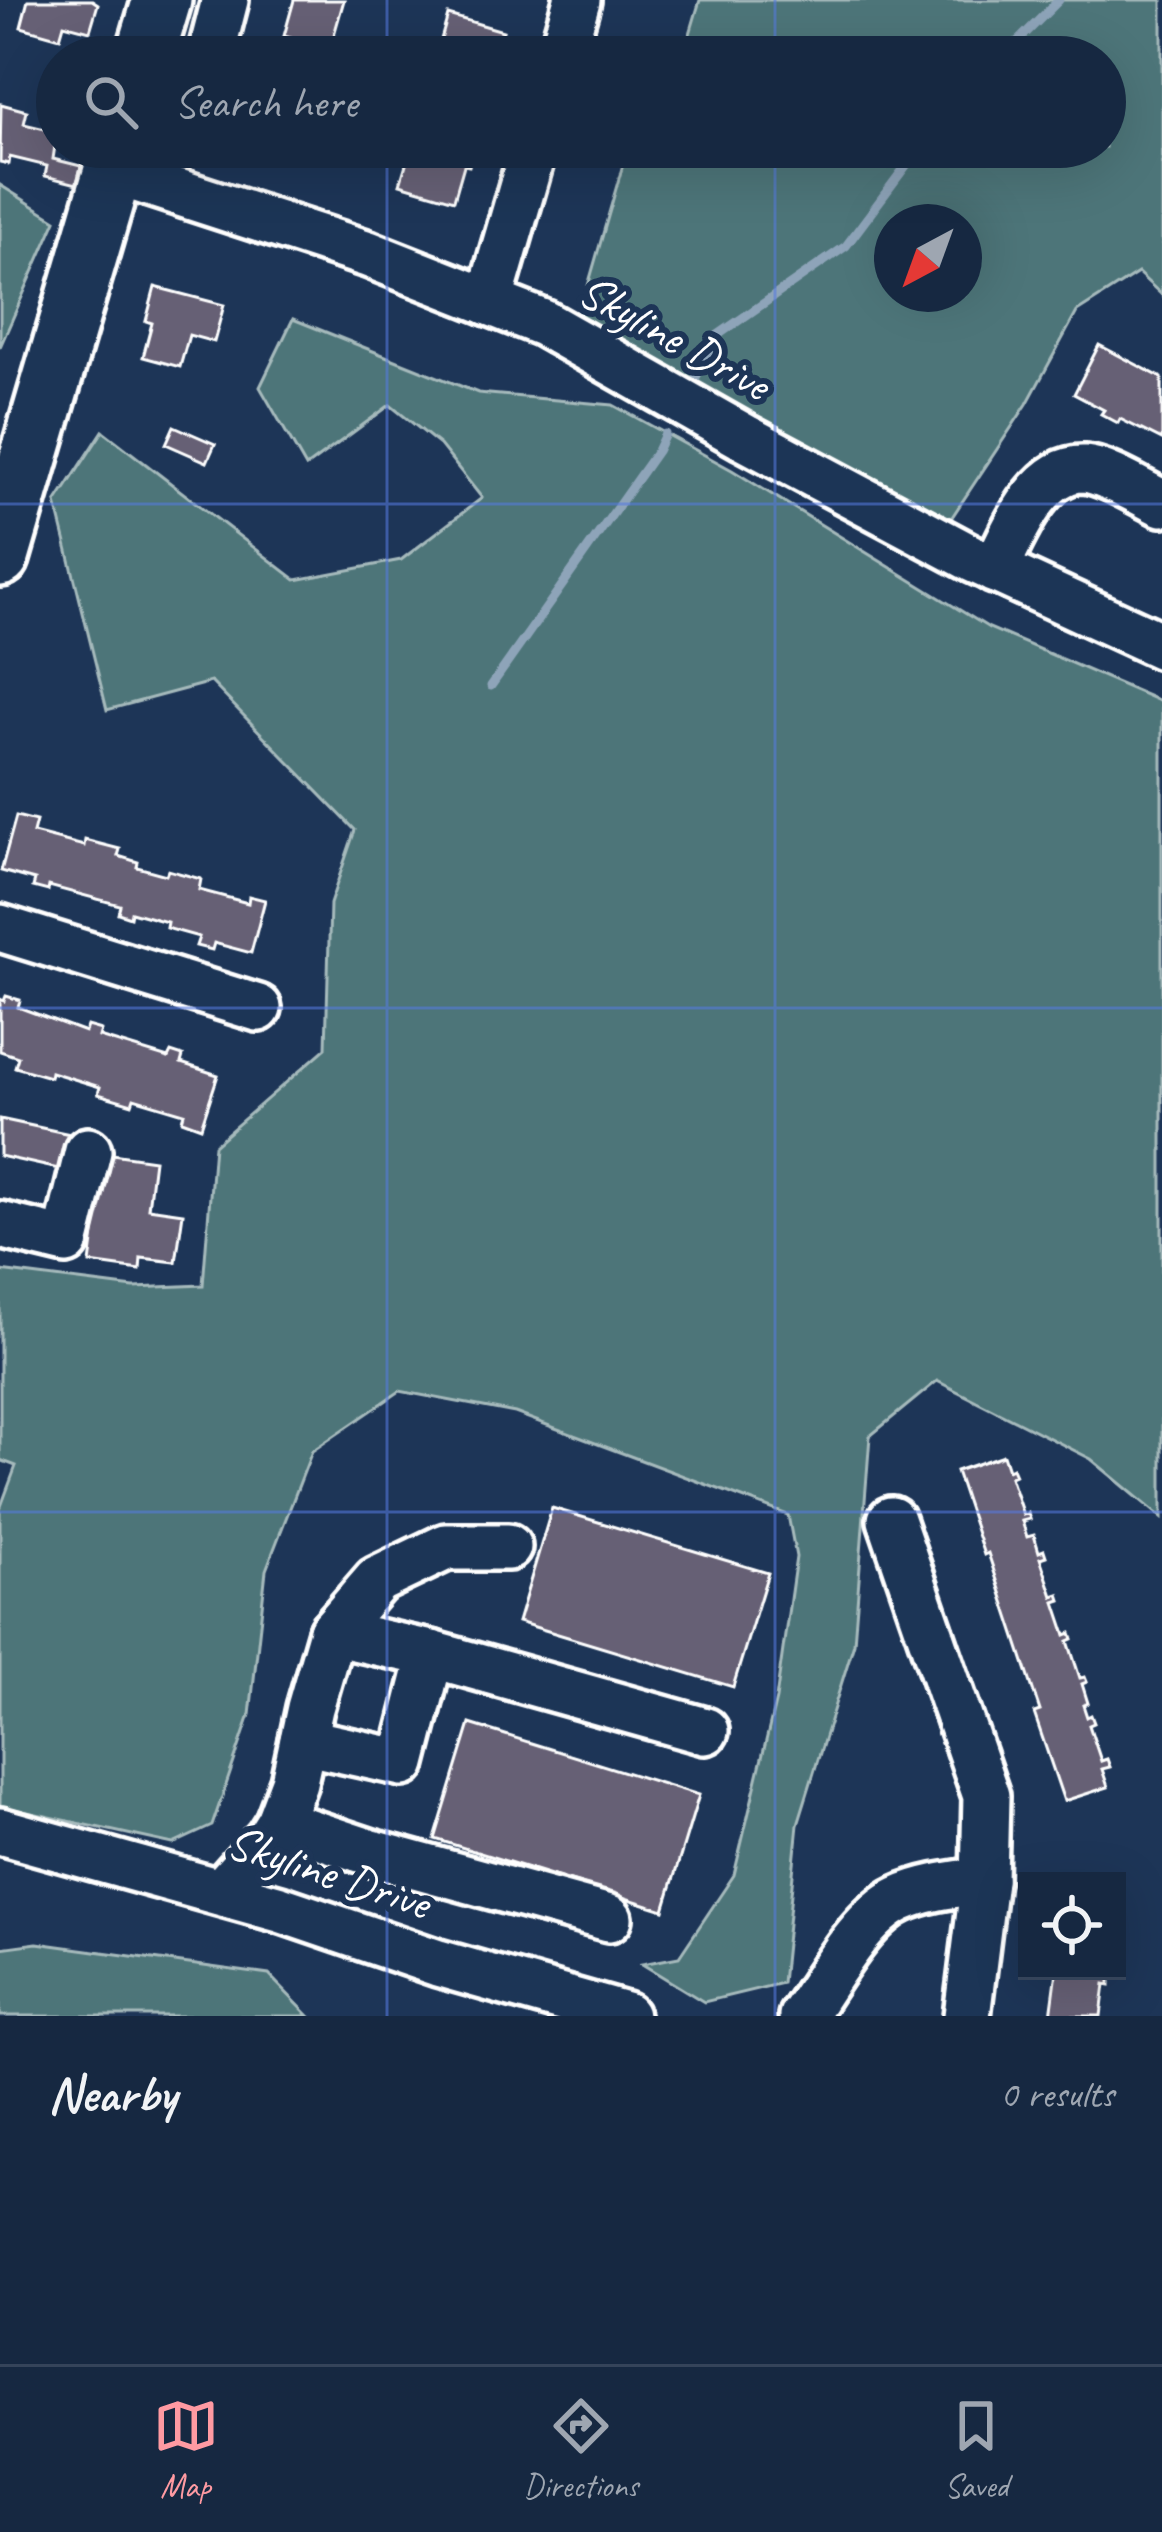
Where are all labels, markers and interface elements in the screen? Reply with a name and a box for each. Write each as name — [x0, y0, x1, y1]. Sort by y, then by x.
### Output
search box — [36, 36, 1126, 168]
icon: search — [78, 69, 144, 135]
text: Search here — [174, 74, 357, 131]
north arrow — [874, 204, 982, 312]
street label: Skyline Drive — [569, 260, 783, 415]
street label: Skyline Drive — [220, 1811, 441, 1934]
map controls — [1018, 1872, 1126, 1980]
button: locate — [1018, 1872, 1126, 1980]
text: Nearby — [48, 2062, 176, 2126]
text: 0 results — [1000, 2070, 1114, 2119]
tab: Map — [153, 2393, 219, 2507]
tab: Directions — [524, 2393, 638, 2507]
tab: Saved — [943, 2393, 1009, 2507]

